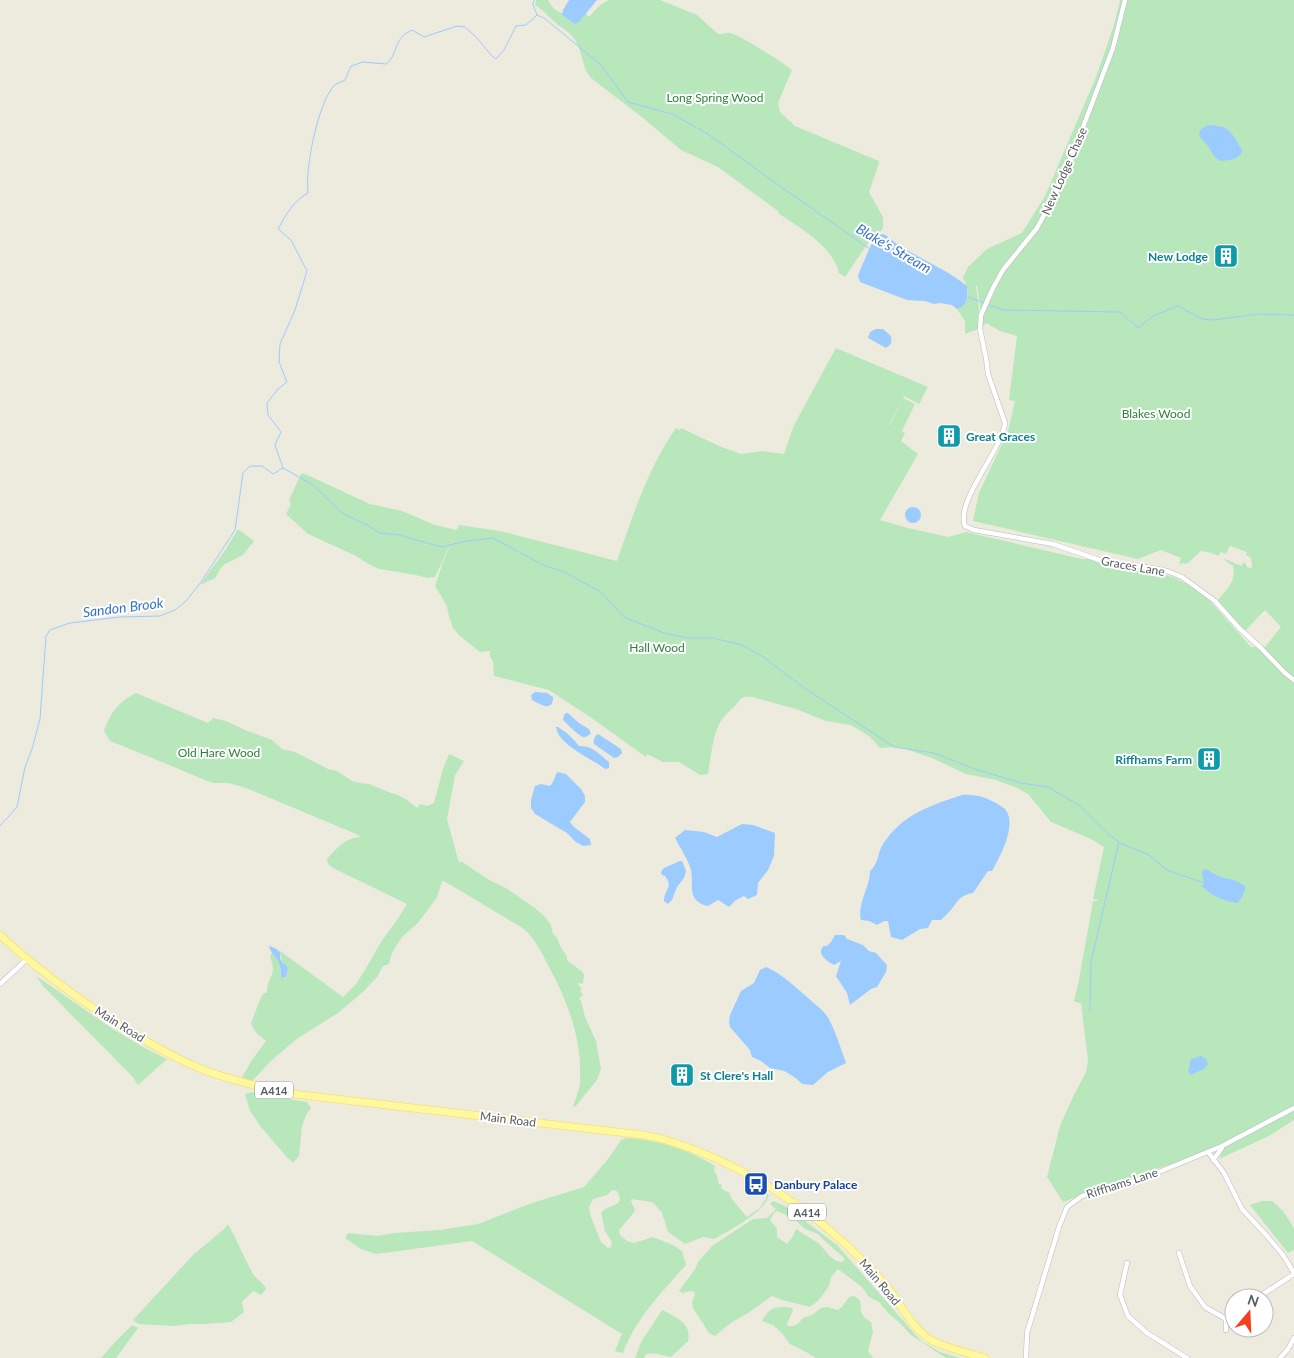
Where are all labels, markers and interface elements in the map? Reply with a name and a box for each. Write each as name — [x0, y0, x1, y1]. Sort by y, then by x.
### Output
park label: Long Spring Wood — [667, 90, 763, 105]
street label: New Lodge Chase — [1038, 125, 1090, 217]
water label: Blake's Stream — [853, 220, 935, 276]
building icon: New Lodge — [1213, 243, 1239, 269]
place label: New Lodge — [1148, 249, 1209, 264]
park label: Blakes Wood — [1122, 406, 1190, 421]
building icon: Great Graces — [936, 423, 962, 449]
place label: Great Graces — [966, 429, 1035, 444]
street label: Graces Lane — [1100, 553, 1166, 579]
water label: Sandon Brook — [82, 594, 165, 620]
park label: Hall Wood — [629, 640, 685, 655]
park label: Old Hare Wood — [178, 745, 260, 760]
building icon: Riffhams Farm — [1196, 746, 1222, 772]
place label: Riffhams Farm — [1115, 752, 1192, 767]
street label: Main Road — [92, 1003, 148, 1045]
building icon: St Clere's Hall — [669, 1062, 695, 1088]
place label: St Clere's Hall — [700, 1068, 773, 1083]
road number: A414 — [255, 1082, 293, 1098]
street label: Main Road — [479, 1108, 537, 1130]
street label: Riffhams Lane — [1084, 1164, 1160, 1202]
bus stop icon: Danbury Palace — [743, 1171, 769, 1197]
place label: Danbury Palace — [774, 1177, 858, 1192]
road number: A414 — [788, 1204, 826, 1220]
street label: Main Road — [856, 1256, 904, 1308]
north arrow — [1224, 1288, 1274, 1338]
text: N — [1246, 1290, 1261, 1310]

